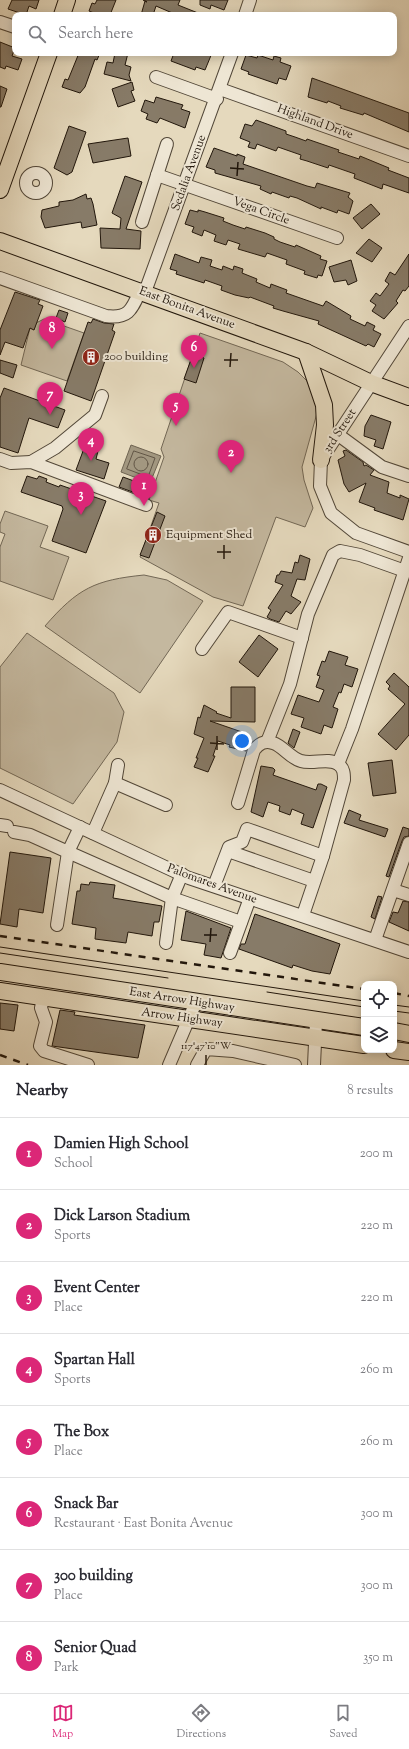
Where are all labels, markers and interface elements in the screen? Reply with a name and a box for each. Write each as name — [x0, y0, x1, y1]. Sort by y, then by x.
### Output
search box — [12, 12, 397, 56]
icon: search — [26, 23, 48, 45]
text: Search here — [58, 24, 133, 45]
street label: Highland Drive — [274, 100, 356, 144]
street label: Sedalia Avenue — [167, 132, 211, 214]
street label: Vega Circle — [230, 192, 292, 230]
street label: East Bonita Avenue — [136, 282, 238, 334]
pin: 8 — [39, 316, 65, 349]
pin: 6 — [181, 335, 207, 368]
building icon: 200 building — [81, 347, 101, 367]
place label: 200 building — [104, 348, 168, 366]
pin: 7 — [37, 382, 63, 415]
pin: 5 — [163, 393, 189, 426]
street label: 3rd Street — [319, 405, 361, 457]
pin: 4 — [78, 428, 104, 461]
pin: 2 — [218, 440, 244, 473]
pin: 1 — [131, 473, 157, 506]
pin: 3 — [68, 482, 94, 515]
building icon: Equipment Shed — [143, 525, 163, 545]
place label: Equipment Shed — [166, 526, 252, 544]
your location — [232, 731, 252, 751]
street label: Palomares Avenue — [164, 859, 260, 909]
map controls — [361, 981, 397, 1053]
button: locate — [361, 981, 397, 1017]
street label: East Arrow Highway — [128, 983, 236, 1017]
street label: Arrow Highway — [140, 1003, 224, 1033]
button: layers — [361, 1017, 397, 1053]
text: 117°47'10"W — [181, 1039, 231, 1054]
text: Nearby — [16, 1079, 68, 1103]
text: 8 results — [347, 1082, 393, 1100]
text: Damien High School — [54, 1134, 189, 1155]
text: 1 — [27, 1145, 31, 1163]
text: 200 m — [360, 1145, 393, 1163]
text: School — [54, 1155, 93, 1173]
text: Dick Larson Stadium — [54, 1206, 190, 1227]
text: 2 — [26, 1217, 32, 1235]
text: 220 m — [360, 1217, 393, 1235]
text: Sports — [54, 1227, 91, 1245]
text: Event Center — [54, 1278, 140, 1299]
text: 3 — [26, 1289, 32, 1307]
text: 220 m — [360, 1289, 393, 1307]
text: Place — [54, 1299, 83, 1317]
text: Spartan Hall — [54, 1350, 135, 1371]
text: 4 — [26, 1361, 32, 1379]
text: 260 m — [360, 1361, 393, 1379]
text: Sports — [54, 1371, 91, 1389]
text: The Box — [54, 1422, 109, 1443]
text: 5 — [27, 1433, 31, 1451]
text: 260 m — [360, 1433, 393, 1451]
text: Place — [54, 1443, 83, 1461]
text: Snack Bar — [54, 1494, 118, 1515]
text: 6 — [26, 1505, 32, 1523]
text: 300 m — [361, 1505, 393, 1523]
text: Restaurant · East Bonita Avenue — [54, 1515, 233, 1533]
text: 300 building — [54, 1566, 133, 1587]
text: 7 — [26, 1577, 32, 1595]
text: 300 m — [361, 1577, 393, 1595]
text: Place — [54, 1587, 83, 1605]
text: Senior Quad — [54, 1638, 136, 1659]
text: 8 — [26, 1649, 32, 1667]
text: 350 m — [363, 1649, 393, 1667]
text: Park — [54, 1659, 79, 1677]
tab: Map — [52, 1702, 74, 1742]
tab: Directions — [177, 1702, 226, 1742]
tab: Saved — [329, 1702, 357, 1742]

